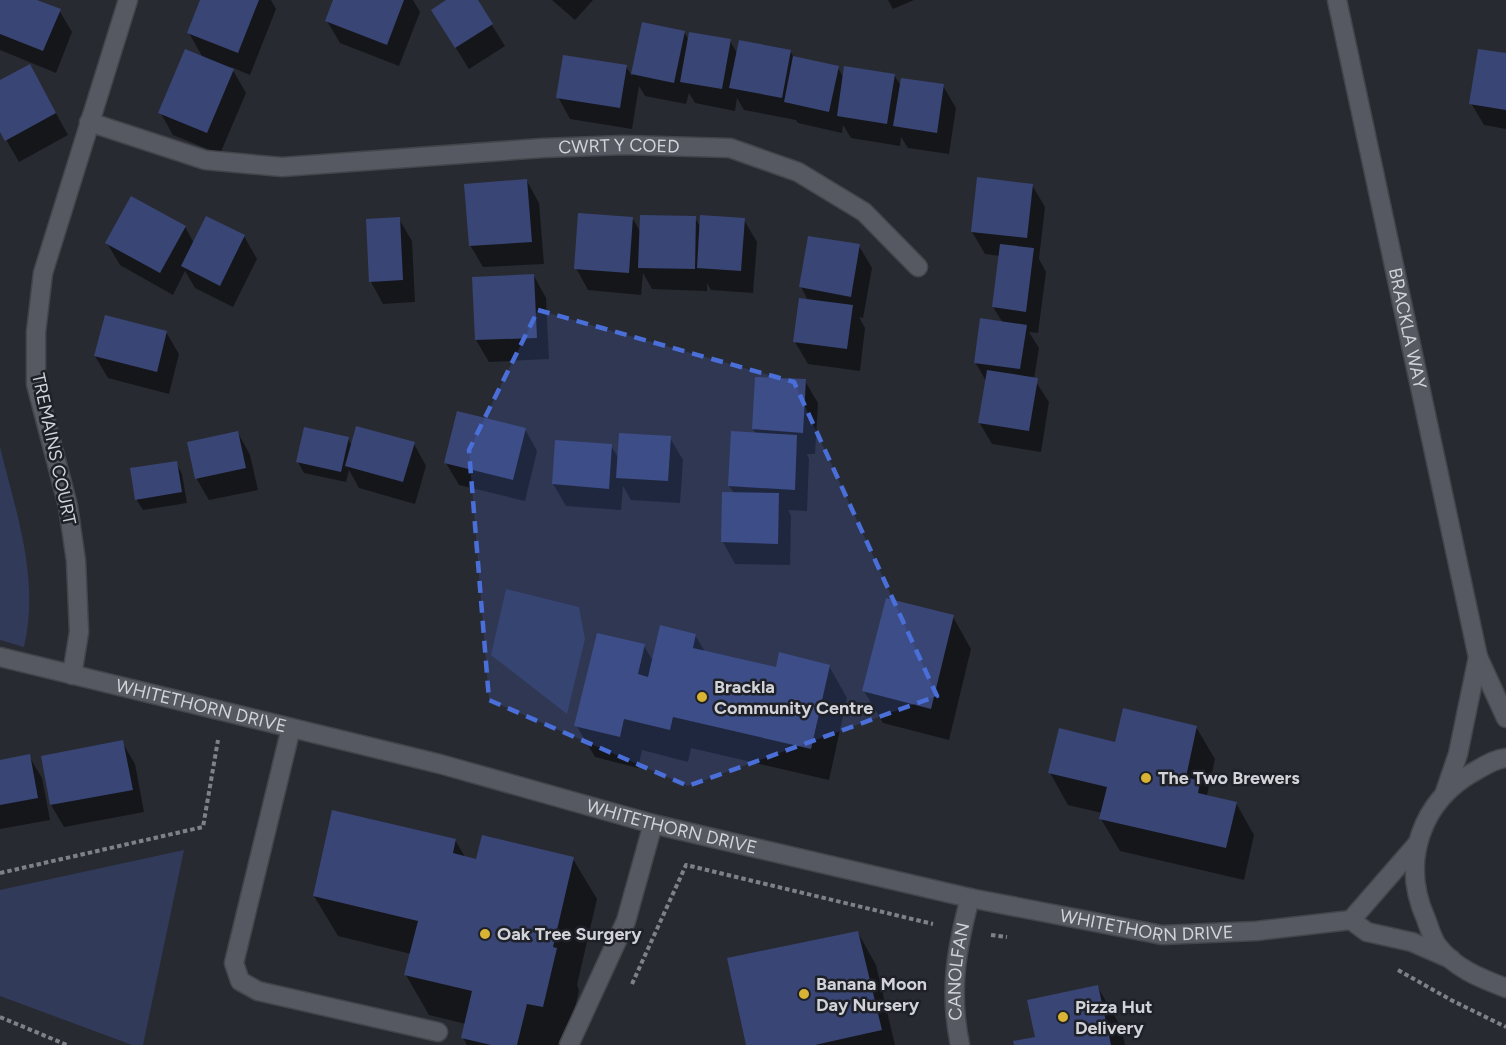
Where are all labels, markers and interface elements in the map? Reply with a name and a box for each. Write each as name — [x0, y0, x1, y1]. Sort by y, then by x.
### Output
street label: CWRT Y COED — [558, 134, 680, 158]
street label: BRACKLA WAY — [1384, 266, 1431, 391]
street label: TREMAINS COURT — [27, 371, 81, 527]
street label: WHITETHORN DRIVE — [113, 675, 289, 737]
place label: Brackla Community Centre — [714, 676, 873, 719]
marker: Brackla Community Centre — [695, 690, 709, 704]
place label: The Two Brewers — [1158, 767, 1300, 789]
marker: The Two Brewers — [1139, 771, 1153, 785]
street label: WHITETHORN DRIVE — [584, 795, 759, 859]
street label: WHITETHORN DRIVE — [1058, 905, 1234, 946]
street label: CANOLFAN — [943, 921, 974, 1021]
place label: Oak Tree Surgery — [497, 923, 642, 945]
marker: Oak Tree Surgery — [478, 927, 492, 941]
place label: Banana Moon Day Nursery — [816, 973, 927, 1016]
marker: Banana Moon Day Nursery — [797, 987, 811, 1001]
place label: Pizza Hut Delivery — [1075, 996, 1153, 1039]
marker: Pizza Hut Delivery — [1056, 1010, 1070, 1024]

